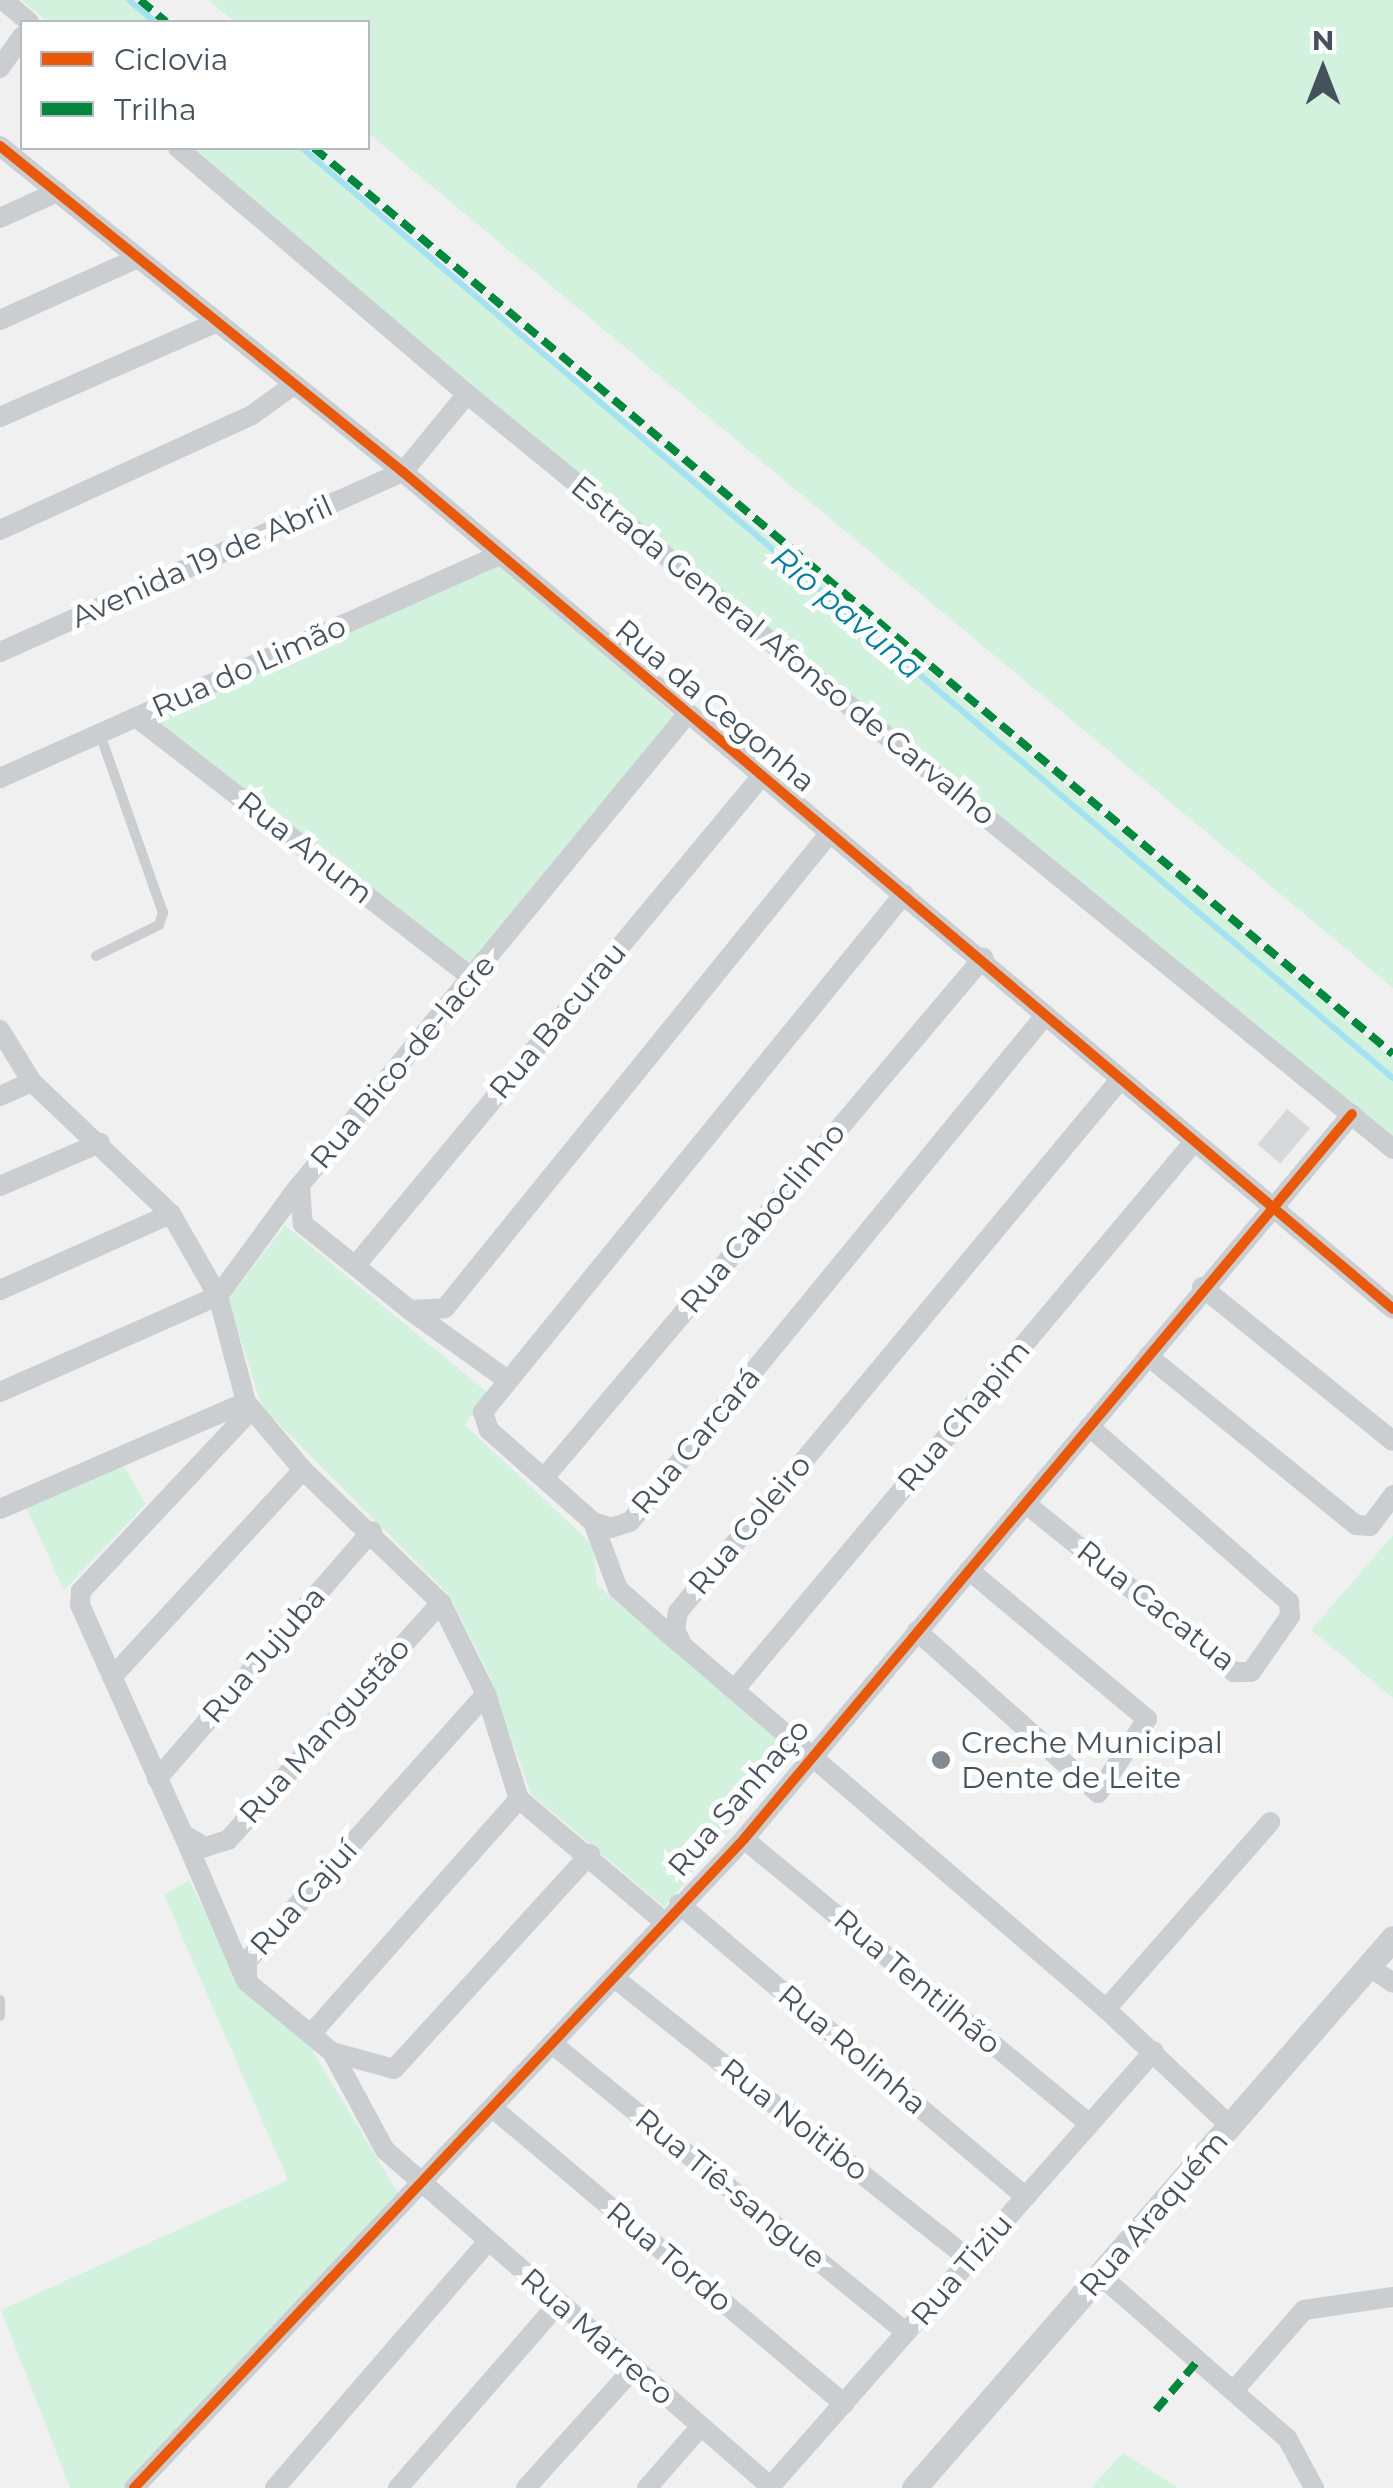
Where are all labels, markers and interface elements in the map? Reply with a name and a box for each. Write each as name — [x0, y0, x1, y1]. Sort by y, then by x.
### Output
legend — [20, 20, 370, 150]
north arrow — [1273, 20, 1373, 120]
text: N — [1312, 23, 1334, 57]
text: Ciclovia — [114, 41, 228, 78]
text: Trilha — [114, 91, 197, 128]
street label: Estrada General Afonso de Carvalho — [564, 469, 1002, 833]
street label: Avenida 19 de Abril — [66, 488, 338, 636]
water label: Rio pavuna — [764, 539, 930, 687]
street label: Rua do Limão — [146, 608, 352, 726]
street label: Rua da Cegonha — [608, 612, 822, 800]
street label: Rua Anum — [230, 784, 380, 912]
street label: Rua Bacurau — [482, 935, 634, 1107]
street label: Rua Bico-de-lacre — [303, 948, 503, 1176]
street label: Rua Caboclinho — [673, 1115, 853, 1321]
street label: Rua Chapim — [890, 1333, 1038, 1499]
street label: Rua Carcará — [624, 1360, 768, 1522]
street label: Rua Coleiro — [681, 1448, 819, 1602]
street label: Rua Cacatua — [1070, 1533, 1242, 1679]
street label: Rua Jujuba — [195, 1579, 333, 1731]
street label: Rua Mangustão — [232, 1631, 418, 1831]
street label: Rua Sanhaço — [661, 1712, 817, 1884]
place label: Creche Municipal Dente de Leite — [961, 1725, 1223, 1796]
marker: Creche Municipal Dente de Leite — [930, 1749, 952, 1771]
street label: Rua Cajuí — [243, 1833, 365, 1963]
street label: Rua Tentilhão — [826, 1902, 1008, 2062]
street label: Rua Rolinha — [771, 1978, 933, 2122]
street label: Rua Noitibo — [713, 2051, 875, 2189]
street label: Rua Tiê-sangue — [628, 2101, 832, 2277]
street label: Rua Araquém — [1072, 2124, 1236, 2304]
street label: Rua Tordo — [599, 2194, 739, 2320]
street label: Rua Tiziu — [904, 2207, 1020, 2333]
street label: Rua Marreco — [513, 2261, 681, 2413]

